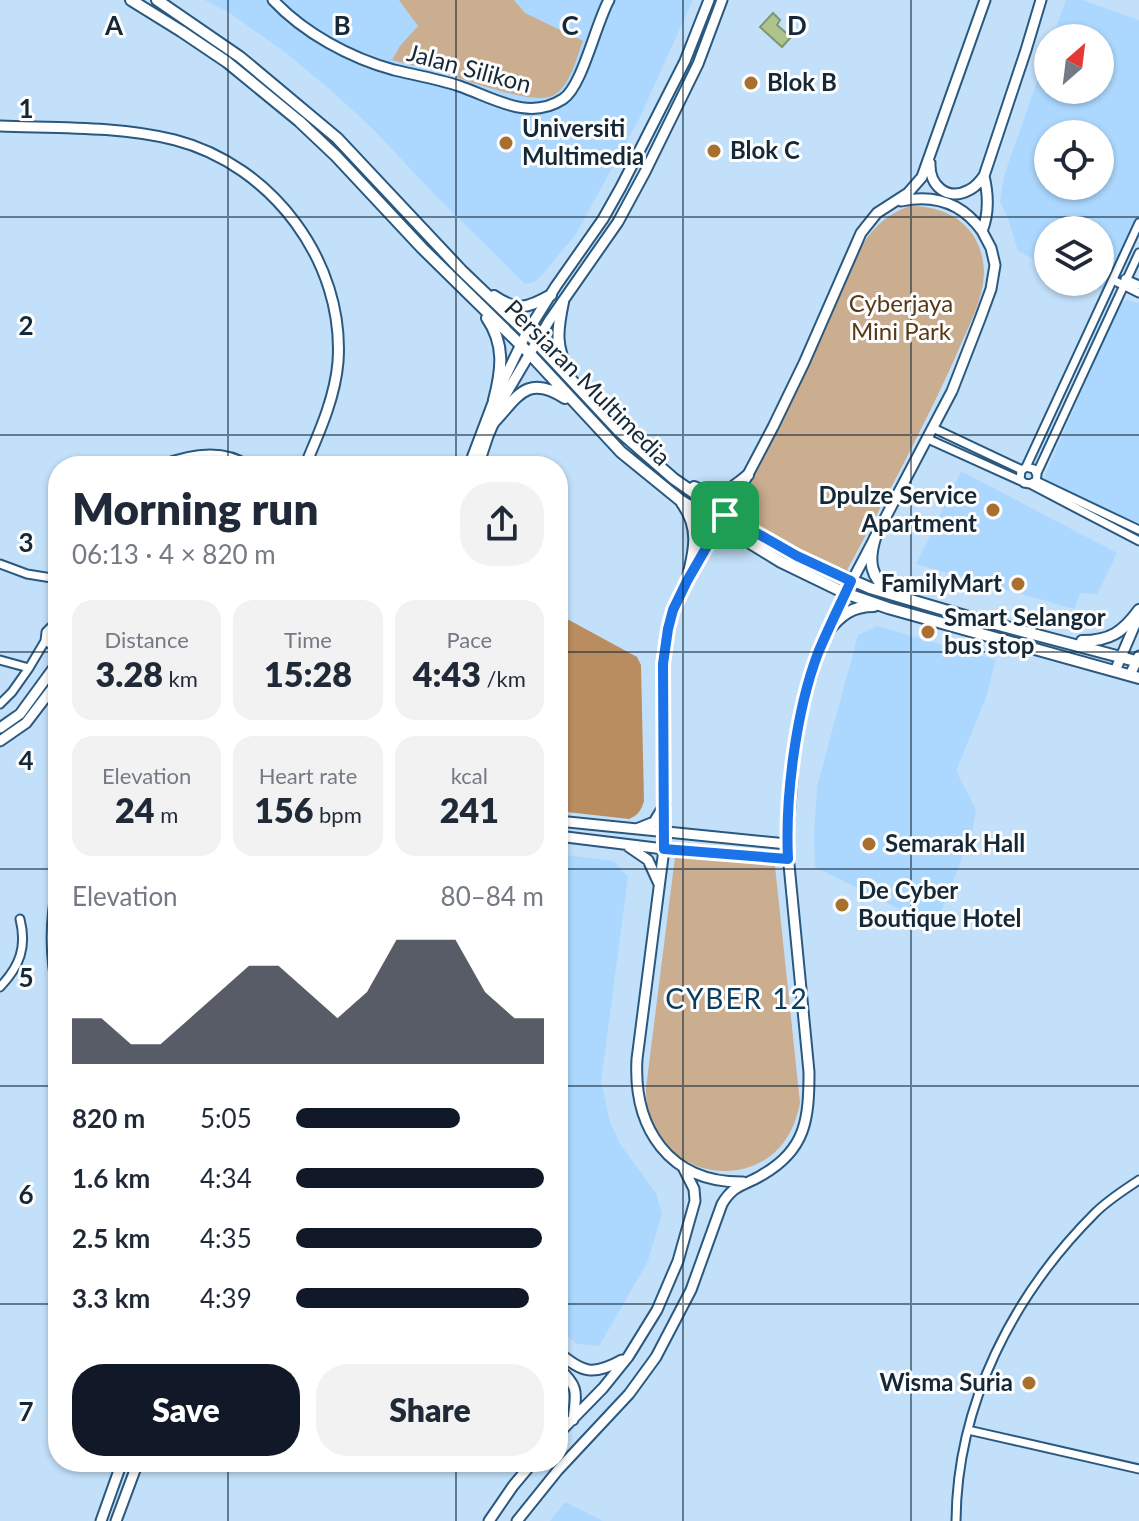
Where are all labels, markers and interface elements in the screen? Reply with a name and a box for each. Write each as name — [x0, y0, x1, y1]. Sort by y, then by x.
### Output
text: A — [104, 9, 124, 41]
text: B — [333, 9, 351, 41]
text: C — [561, 9, 579, 41]
text: D — [787, 9, 807, 41]
north arrow — [1034, 24, 1114, 104]
map controls — [1034, 24, 1114, 296]
street label: Jalan Silikon — [404, 37, 535, 98]
place label: Blok B — [767, 67, 837, 96]
marker: Blok B — [742, 74, 760, 92]
text: 1 — [18, 92, 34, 124]
place label: Universiti Multimedia — [522, 113, 644, 170]
button: locate — [1034, 120, 1114, 200]
marker: Universiti Multimedia — [497, 134, 515, 152]
place label: Blok C — [730, 135, 800, 164]
marker: Blok C — [705, 142, 723, 160]
button: layers — [1034, 216, 1114, 296]
park label: Cyberjaya Mini Park — [849, 288, 953, 345]
street label: Persiaran Multimedia — [499, 293, 677, 471]
text: 2 — [18, 309, 34, 341]
place label: Dpulze Service Apartment — [819, 480, 977, 537]
pin — [691, 481, 759, 549]
text: Morning run — [72, 482, 319, 534]
button: share — [460, 482, 544, 566]
icon: arrive — [703, 493, 747, 537]
marker: Dpulze Service Apartment — [984, 501, 1002, 519]
text: 3 — [18, 526, 34, 558]
text: 06:13 · 4 × 820 m — [72, 538, 276, 570]
place label: FamilyMart — [881, 568, 1002, 597]
marker: FamilyMart — [1009, 575, 1027, 593]
place label: Smart Selangor bus stop — [944, 602, 1106, 659]
marker: Smart Selangor bus stop — [919, 623, 937, 641]
text: Distance — [104, 626, 189, 653]
text: Time — [284, 626, 332, 653]
text: Pace — [446, 626, 492, 653]
text: 3.28 — [96, 653, 163, 694]
text: 15:28 — [264, 653, 352, 694]
text: 4:43 — [413, 653, 481, 694]
text: km — [163, 665, 198, 692]
text: /km — [481, 665, 526, 692]
text: 4 — [18, 744, 34, 776]
text: Elevation — [102, 762, 191, 789]
text: Heart rate — [259, 762, 357, 789]
text: kcal — [451, 762, 488, 789]
text: 24 — [115, 789, 155, 830]
text: 156 — [254, 789, 313, 830]
text: 241 — [440, 789, 499, 830]
text: m — [155, 801, 178, 828]
text: bpm — [313, 801, 362, 828]
place label: Semarak Hall — [885, 828, 1025, 857]
marker: Semarak Hall — [860, 835, 878, 853]
place label: De Cyber Boutique Hotel — [858, 875, 1022, 932]
text: Elevation — [72, 880, 178, 912]
text: 80–84 m — [441, 880, 544, 912]
marker: De Cyber Boutique Hotel — [833, 896, 851, 914]
text: 5 — [18, 961, 34, 993]
district label: CYBER 12 — [665, 981, 809, 1015]
text: 820 m — [72, 1102, 145, 1134]
text: 5:05 — [200, 1102, 252, 1134]
text: 1.6 km — [72, 1162, 150, 1194]
text: 4:34 — [200, 1162, 252, 1194]
text: 6 — [18, 1178, 34, 1210]
text: 2.5 km — [72, 1222, 150, 1254]
text: 4:35 — [200, 1222, 252, 1254]
text: 3.3 km — [72, 1282, 150, 1314]
text: 4:39 — [200, 1282, 252, 1314]
button: Save — [72, 1364, 300, 1456]
button: Share — [316, 1364, 544, 1456]
place label: Wisma Suria — [879, 1367, 1013, 1396]
marker: Wisma Suria — [1020, 1374, 1038, 1392]
text: 7 — [18, 1395, 34, 1427]

